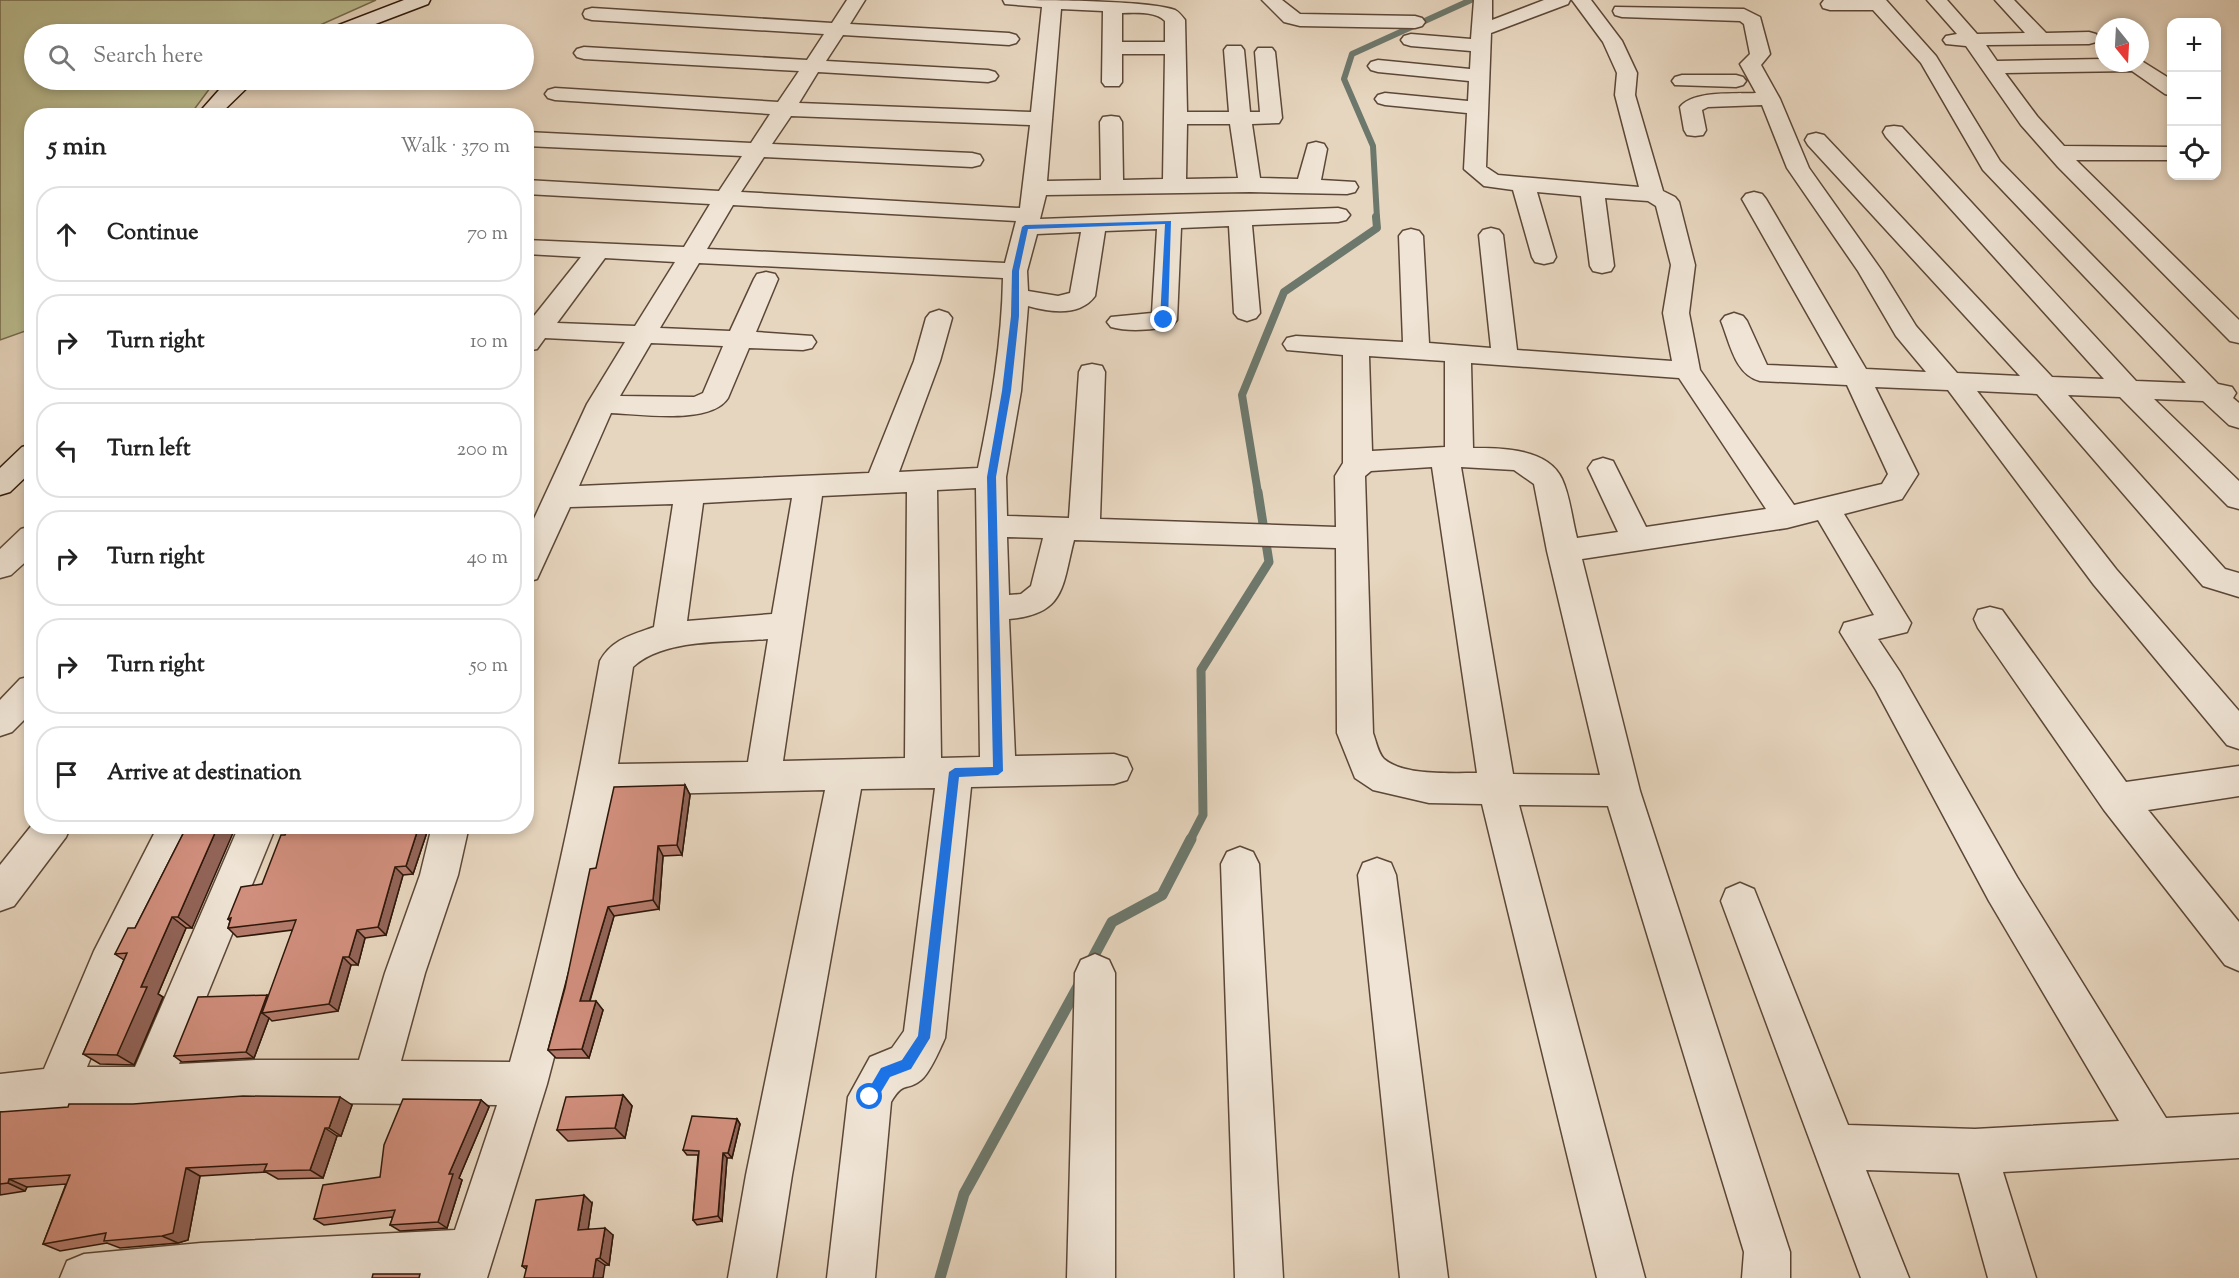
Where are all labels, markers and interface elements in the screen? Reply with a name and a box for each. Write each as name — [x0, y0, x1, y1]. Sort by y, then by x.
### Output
north arrow — [2095, 18, 2149, 72]
map controls — [2167, 18, 2221, 180]
button: + — [2167, 18, 2221, 72]
search box — [24, 24, 534, 90]
icon: search — [45, 41, 78, 74]
text: Search here — [93, 41, 203, 73]
button: − — [2167, 72, 2221, 126]
button: locate — [2167, 126, 2221, 180]
text: 5 min — [48, 129, 107, 166]
text: Walk · 370 m — [400, 133, 510, 162]
icon: ahead — [50, 218, 83, 251]
text: Continue — [107, 218, 198, 250]
text: 70 m — [467, 220, 508, 249]
route end — [1150, 306, 1176, 332]
icon: right — [50, 326, 83, 359]
text: Turn right — [107, 326, 204, 358]
text: 10 m — [470, 328, 508, 357]
icon: left — [50, 434, 83, 467]
text: Turn left — [107, 434, 190, 466]
text: 200 m — [457, 436, 508, 465]
icon: right — [50, 542, 83, 575]
text: Turn right — [107, 542, 204, 574]
text: 40 m — [467, 544, 508, 573]
icon: right — [50, 650, 83, 683]
text: Turn right — [107, 650, 204, 682]
text: 50 m — [470, 652, 508, 681]
icon: arrive — [50, 758, 83, 791]
text: Arrive at destination — [107, 758, 302, 790]
route start — [856, 1083, 882, 1109]

